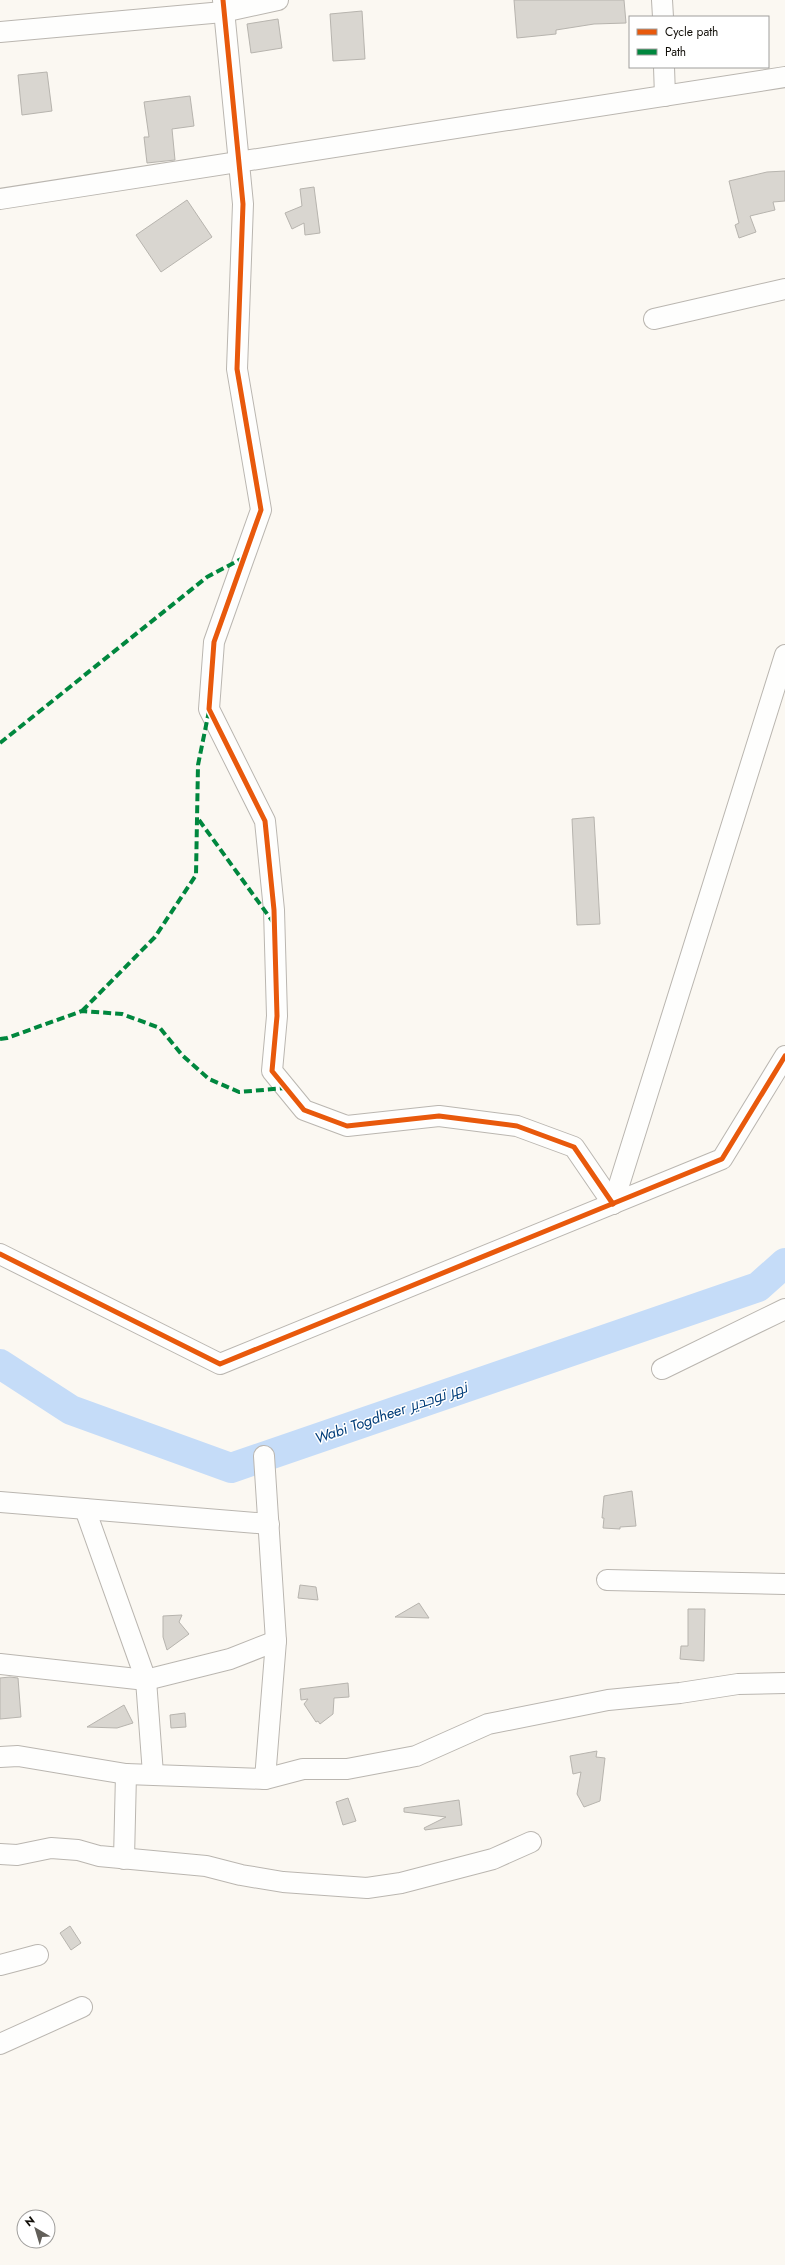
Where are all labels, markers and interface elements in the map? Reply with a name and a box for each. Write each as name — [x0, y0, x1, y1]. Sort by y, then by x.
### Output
legend — [629, 16, 769, 68]
text: Cycle path — [665, 23, 718, 41]
text: Path — [665, 43, 686, 61]
water label: Wabi Togdheer نهر توجدير — [312, 1376, 472, 1449]
north arrow — [16, 2209, 56, 2249]
text: N — [21, 2212, 38, 2230]

